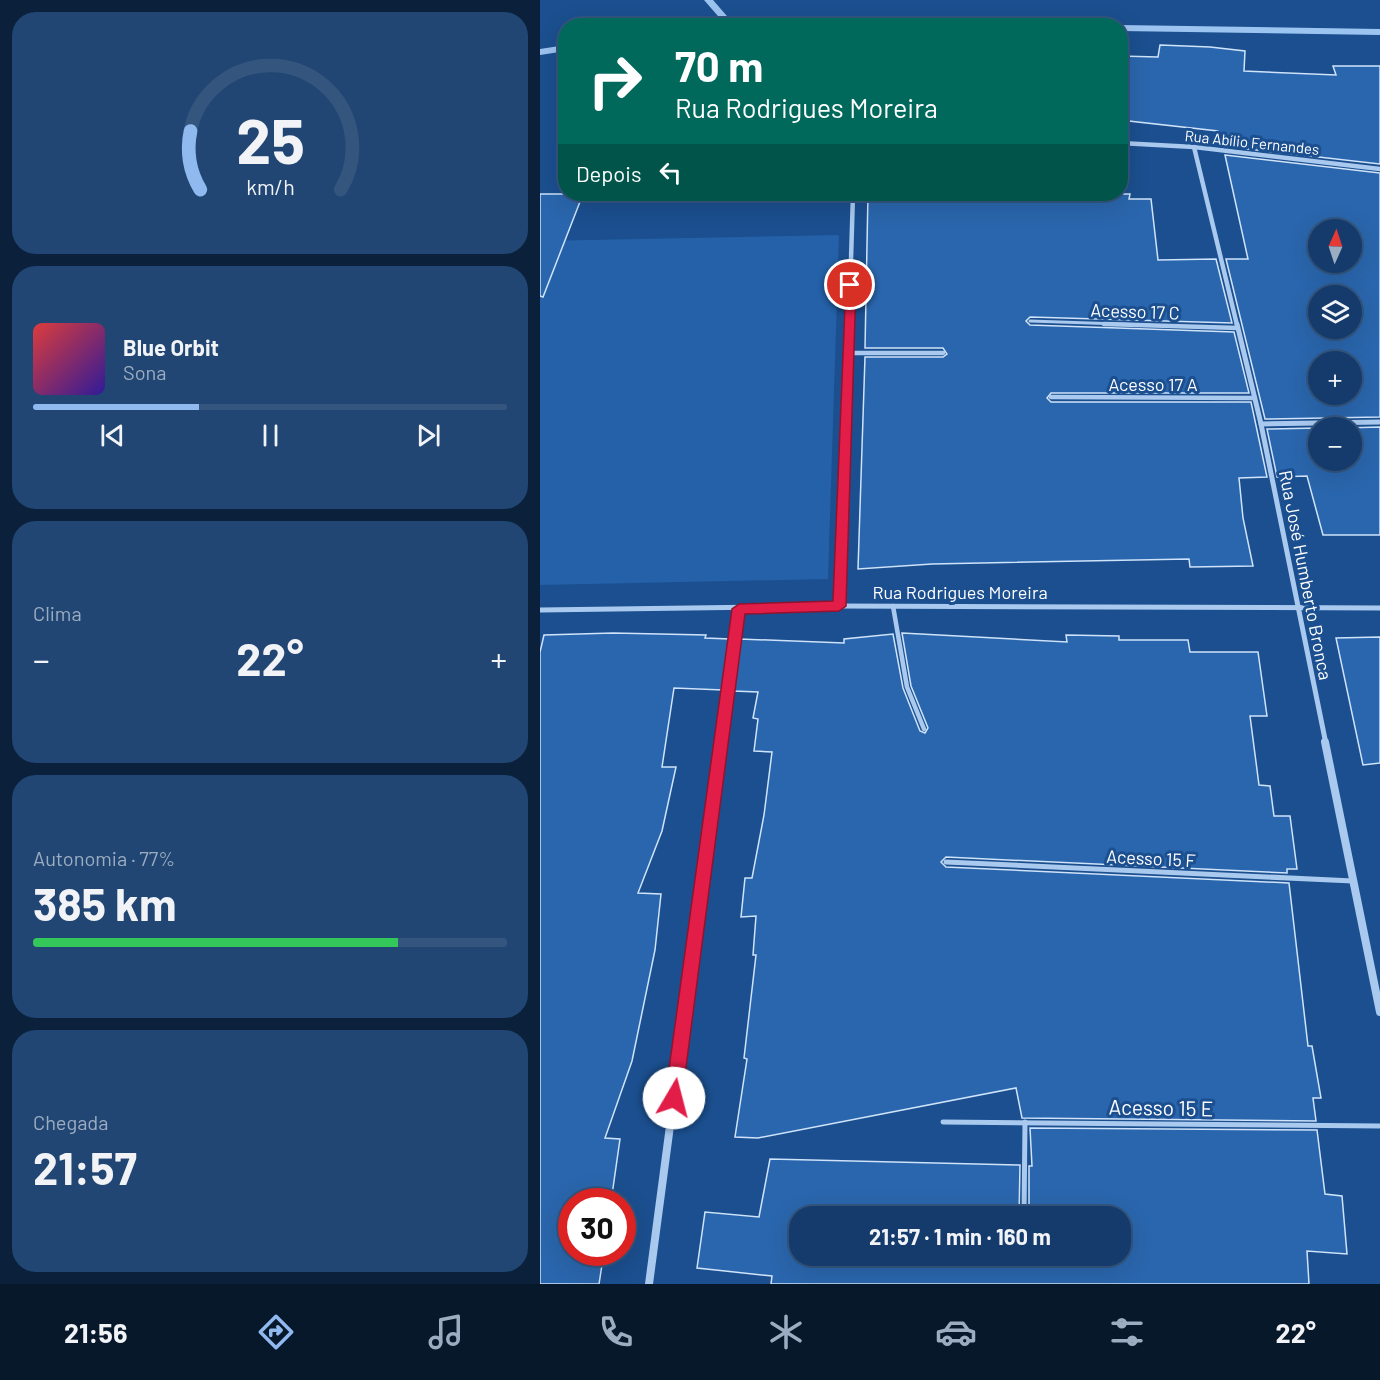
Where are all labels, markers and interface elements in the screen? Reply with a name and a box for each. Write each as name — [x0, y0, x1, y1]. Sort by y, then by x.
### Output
text: 70 m — [675, 40, 763, 90]
icon: right — [576, 42, 654, 120]
text: Rua Rodrigues Moreira — [675, 91, 938, 123]
text: 25 — [236, 102, 304, 176]
street label: Rua Abílio Fernandes — [1184, 126, 1320, 158]
icon: left — [654, 156, 687, 189]
text: Depois — [576, 160, 642, 186]
text: km/h — [246, 175, 294, 200]
north arrow — [1308, 219, 1362, 273]
map controls — [1308, 219, 1362, 471]
pin — [824, 259, 875, 310]
icon: arrive — [833, 268, 866, 301]
button: layers — [1308, 285, 1362, 339]
street label: Acesso 17 C — [1090, 298, 1180, 324]
text: Blue Orbit — [123, 334, 219, 360]
button: + — [1308, 351, 1362, 405]
text: Sona — [123, 360, 167, 384]
street label: Acesso 17 A — [1108, 373, 1198, 395]
button: − — [1308, 417, 1362, 471]
icon: previous — [96, 419, 129, 452]
icon: pause — [254, 419, 287, 452]
icon: next — [412, 419, 445, 452]
street label: Rua José Humberto Bronca — [1275, 468, 1337, 682]
street label: Rua Rodrigues Moreira — [872, 581, 1048, 603]
text: Clima — [33, 601, 82, 625]
text: 22° — [236, 631, 304, 685]
text: − — [33, 639, 50, 679]
text: + — [490, 639, 507, 679]
street label: Acesso 15 F — [1106, 845, 1196, 871]
text: Autonomia · 77% — [33, 846, 175, 870]
text: 385 km — [33, 876, 176, 930]
position arrow — [642, 1066, 706, 1130]
street label: Acesso 15 E — [1108, 1094, 1214, 1120]
text: Chegada — [33, 1110, 109, 1134]
text: 21:57 — [33, 1140, 137, 1194]
speed limit sign: 30 — [558, 1188, 636, 1266]
text: 21:57 · 1 min · 160 m — [869, 1223, 1051, 1249]
icon: directions — [255, 1311, 297, 1353]
icon: music — [425, 1311, 467, 1353]
icon: phone — [595, 1311, 637, 1353]
icon: climate — [765, 1311, 807, 1353]
icon: car — [935, 1311, 977, 1353]
icon: filters — [1106, 1311, 1148, 1353]
text: 21:56 — [64, 1316, 127, 1348]
text: 22° — [1276, 1316, 1316, 1348]

